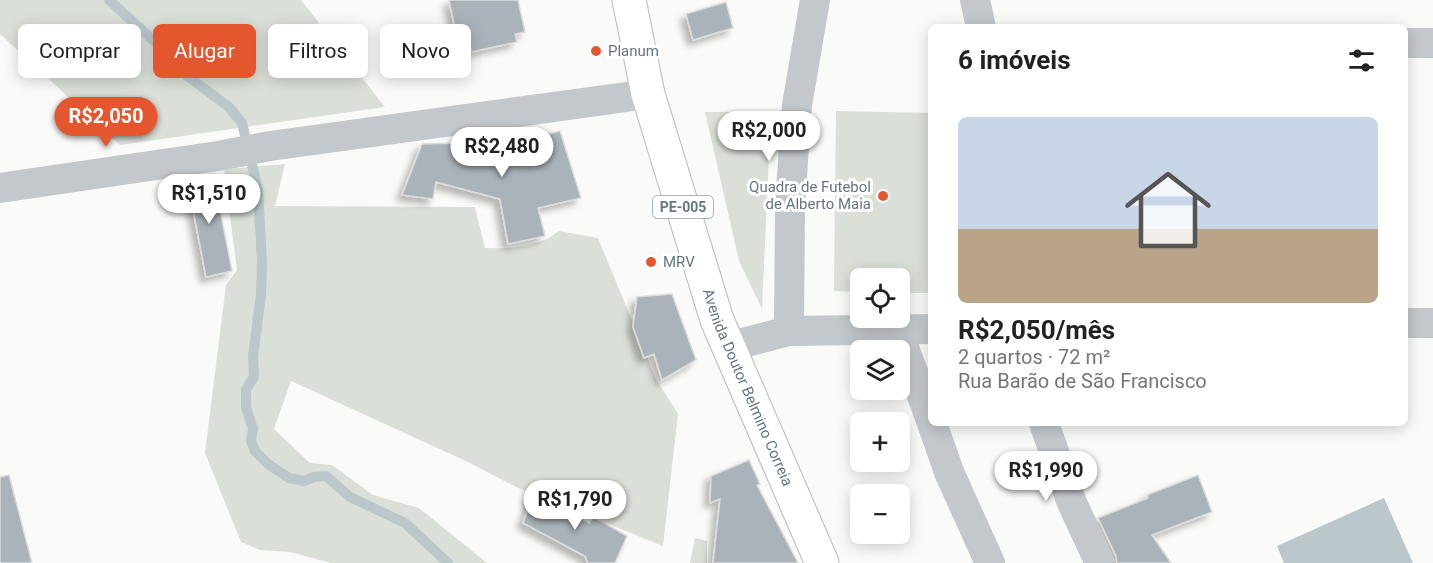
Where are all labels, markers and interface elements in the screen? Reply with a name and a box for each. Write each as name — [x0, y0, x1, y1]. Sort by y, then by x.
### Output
chip: Comprar — [18, 24, 141, 78]
chip: Alugar — [153, 24, 256, 78]
chip: Filtros — [268, 24, 368, 78]
chip: Novo — [380, 24, 471, 78]
place label: Planum — [608, 42, 659, 60]
marker: Planum — [589, 44, 603, 58]
icon: filters — [1345, 44, 1378, 77]
text: 6 imóveis — [958, 45, 1071, 75]
pin: R$2,050 — [51, 97, 161, 148]
text: R$2,050 — [68, 104, 144, 128]
pin: R$2,000 — [714, 111, 824, 162]
text: R$2,000 — [731, 118, 807, 142]
pin: R$2,480 — [447, 127, 557, 178]
text: R$2,480 — [464, 134, 540, 158]
icon: home — [1114, 156, 1222, 264]
pin: R$1,510 — [154, 174, 264, 225]
place label: Quadra de Futebol de Alberto Maia — [749, 178, 871, 213]
text: R$1,510 — [171, 181, 247, 205]
marker: Quadra de Futebol de Alberto Maia — [876, 189, 890, 203]
road number: PE-005 — [653, 196, 713, 218]
place label: MRV — [663, 253, 695, 271]
marker: MRV — [644, 255, 658, 269]
map controls — [850, 268, 910, 544]
button: locate — [850, 268, 910, 328]
street label: Avenida Doutor Belmino Correia — [699, 286, 797, 489]
text: R$2,050/mês — [958, 315, 1115, 345]
button: layers — [850, 340, 910, 400]
text: 2 quartos · 72 m² — [958, 345, 1110, 369]
text: Rua Barão de São Francisco — [958, 369, 1207, 393]
button: + — [850, 412, 910, 472]
pin: R$1,990 — [991, 451, 1101, 502]
text: R$1,990 — [1008, 458, 1084, 482]
pin: R$1,790 — [520, 480, 630, 531]
button: − — [850, 484, 910, 544]
text: R$1,790 — [537, 487, 613, 511]

